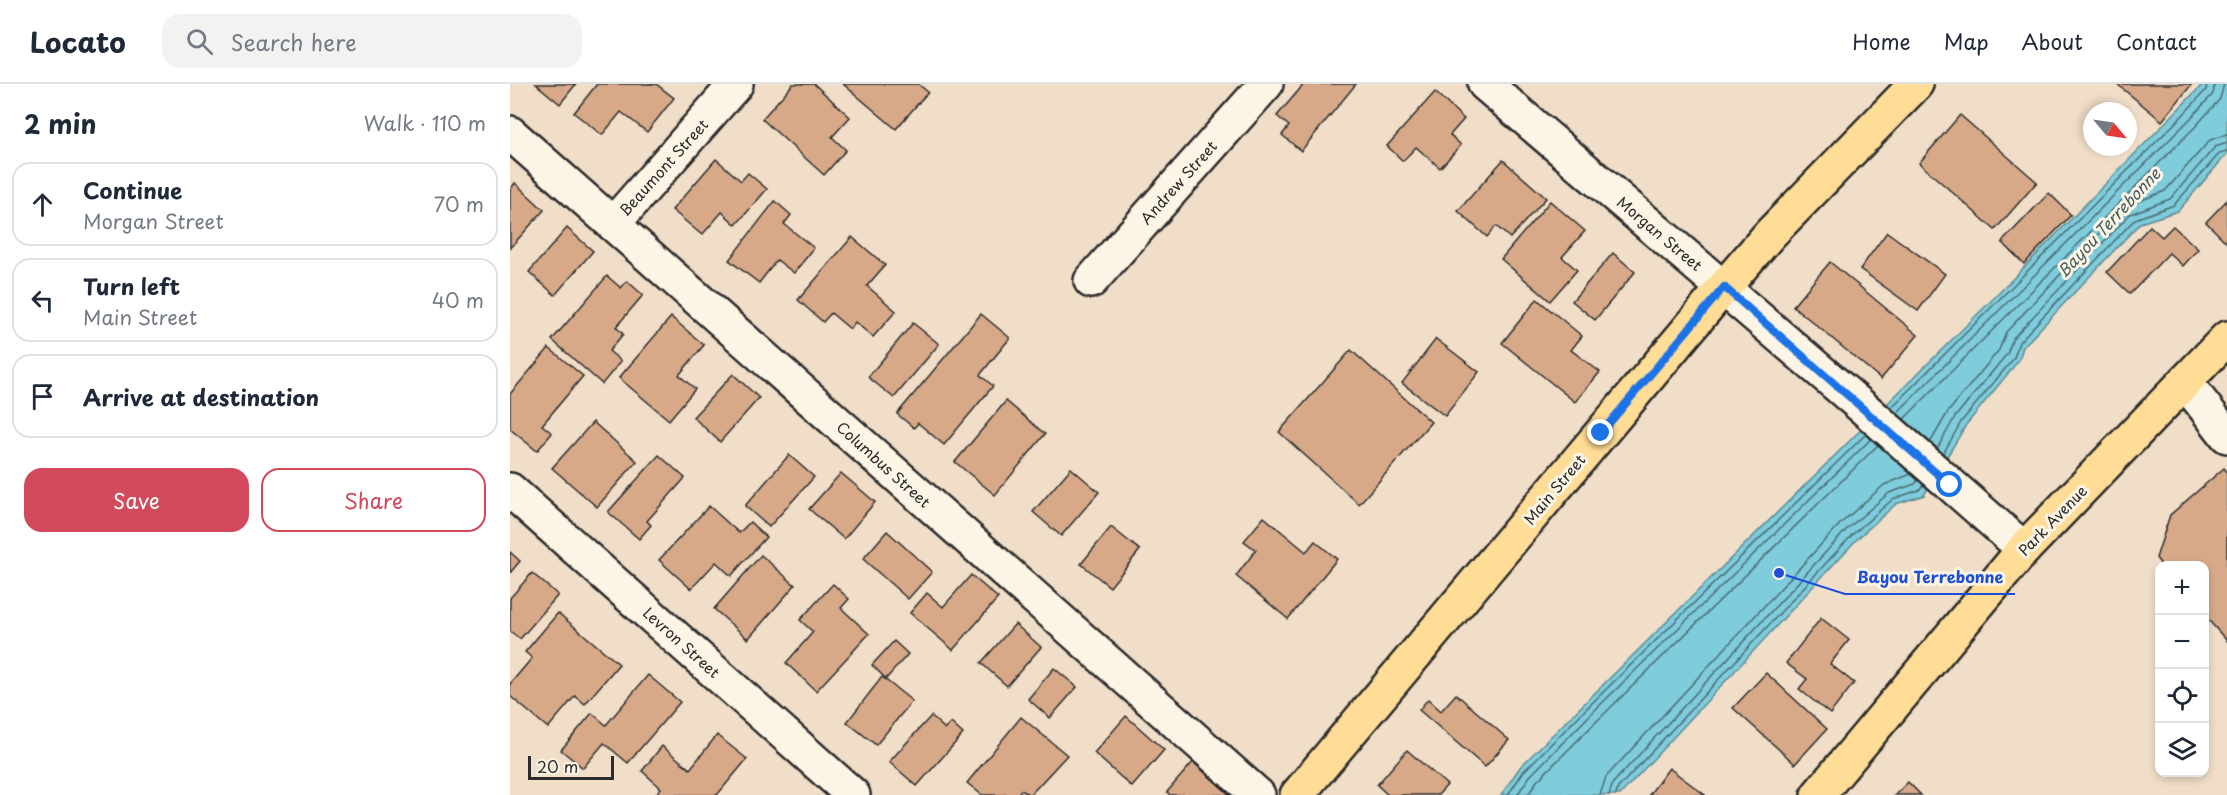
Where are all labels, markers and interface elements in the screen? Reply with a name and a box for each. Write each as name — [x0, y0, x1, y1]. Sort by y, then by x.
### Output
search box — [162, 14, 582, 68]
text: Locato — [30, 20, 126, 63]
icon: search — [183, 25, 216, 58]
text: Search here — [231, 25, 357, 58]
text: Home — [1852, 25, 1911, 57]
text: Map — [1944, 25, 1989, 57]
text: About — [2022, 25, 2083, 57]
text: Contact — [2116, 25, 2197, 57]
north arrow — [2083, 102, 2137, 156]
text: 2 min — [24, 104, 97, 143]
text: Walk · 110 m — [364, 108, 486, 138]
street label: Beaumont Street — [613, 113, 713, 221]
street label: Andrew Street — [1134, 135, 1222, 229]
water label: Bayou Terrebonne — [2051, 161, 2166, 282]
text: Continue — [83, 173, 182, 206]
icon: ahead — [26, 188, 59, 221]
text: 70 m — [434, 189, 484, 219]
street label: Morgan Street — [1612, 190, 1708, 276]
text: Morgan Street — [83, 206, 224, 236]
text: Turn left — [83, 269, 180, 302]
icon: left — [26, 284, 59, 317]
text: 40 m — [432, 285, 484, 315]
text: Main Street — [83, 302, 197, 332]
icon: arrive — [26, 380, 59, 413]
text: Arrive at destination — [83, 380, 319, 413]
street label: Columbus Street — [832, 415, 936, 513]
route end — [1587, 419, 1613, 445]
street label: Main Street — [1518, 449, 1590, 529]
button: Save — [24, 468, 249, 532]
button: Share — [261, 468, 486, 532]
route start — [1936, 471, 1962, 497]
street label: Park Avenue — [2012, 479, 2092, 561]
callout: Bayou Terrebonne — [1845, 560, 2015, 594]
map controls — [2155, 561, 2209, 777]
button: + — [2155, 561, 2209, 615]
text: Bayou Terrebonne — [1857, 564, 2004, 588]
street label: Levron Street — [638, 601, 726, 683]
button: − — [2155, 615, 2209, 669]
button: locate — [2155, 669, 2209, 723]
button: layers — [2155, 723, 2209, 777]
scale bar — [528, 753, 614, 780]
text: 20 m — [537, 754, 578, 778]

